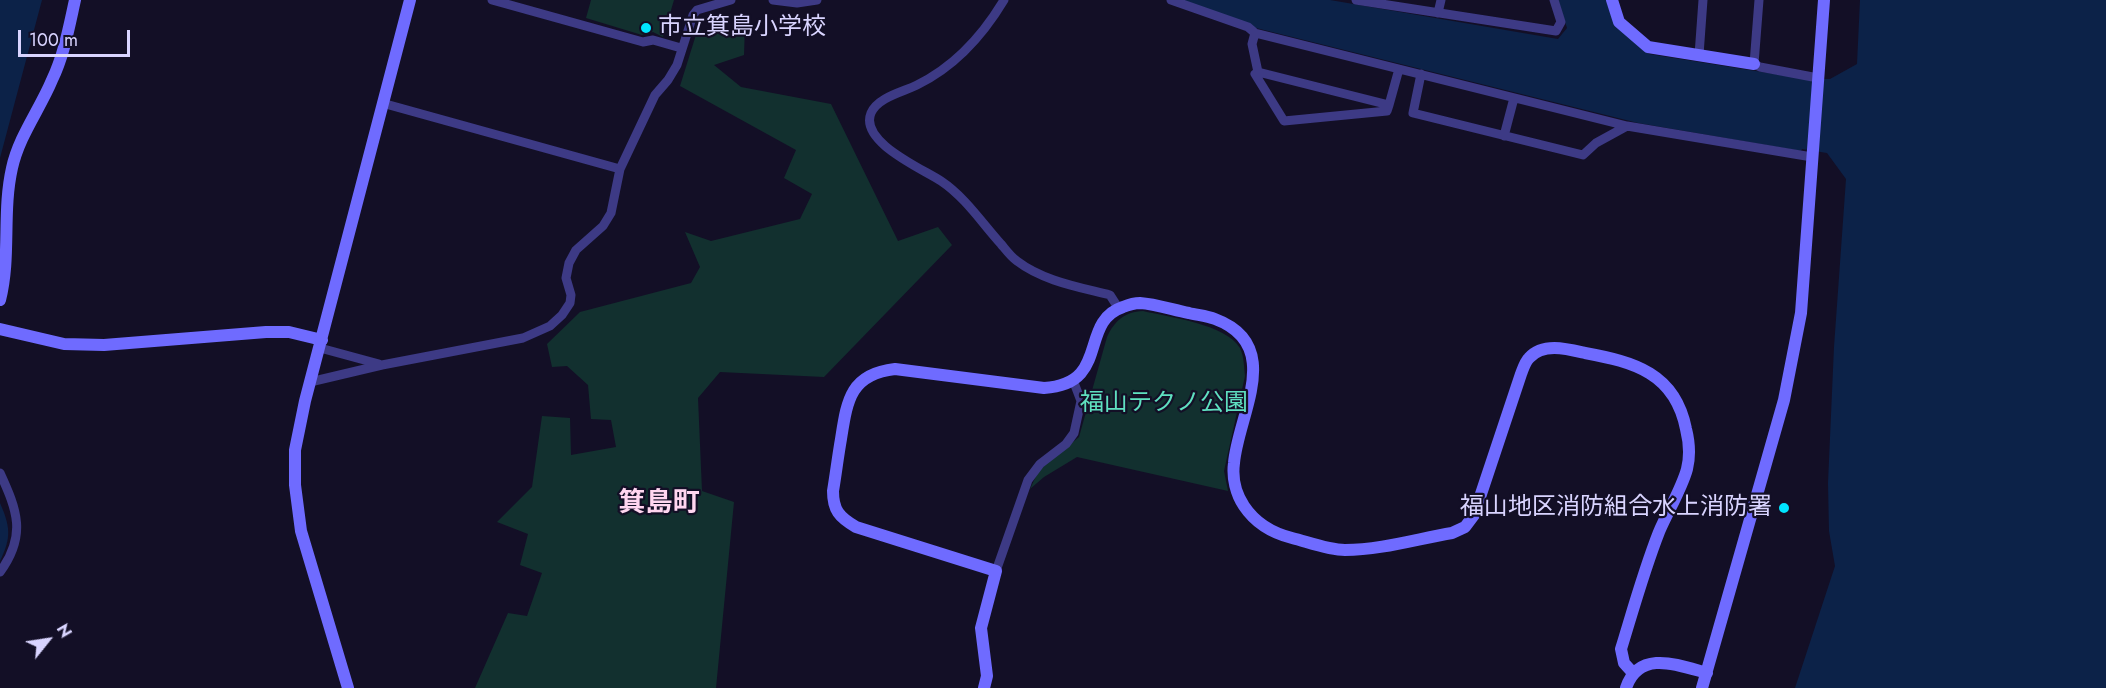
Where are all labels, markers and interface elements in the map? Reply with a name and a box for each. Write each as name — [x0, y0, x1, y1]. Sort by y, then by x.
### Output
place label: 市立箕島小学校 — [658, 14, 826, 42]
scale bar — [21, 18, 134, 56]
marker: 市立箕島小学校 — [639, 21, 653, 35]
text: 100 m — [29, 27, 78, 53]
park label: 福山テクノ公園 — [1080, 390, 1248, 418]
district label: 箕島町 — [619, 488, 699, 520]
place label: 福山地区消防組合水上消防署 — [1460, 494, 1772, 522]
marker: 福山地区消防組合水上消防署 — [1777, 501, 1791, 515]
north arrow — [18, 610, 78, 670]
text: N — [51, 619, 77, 642]

